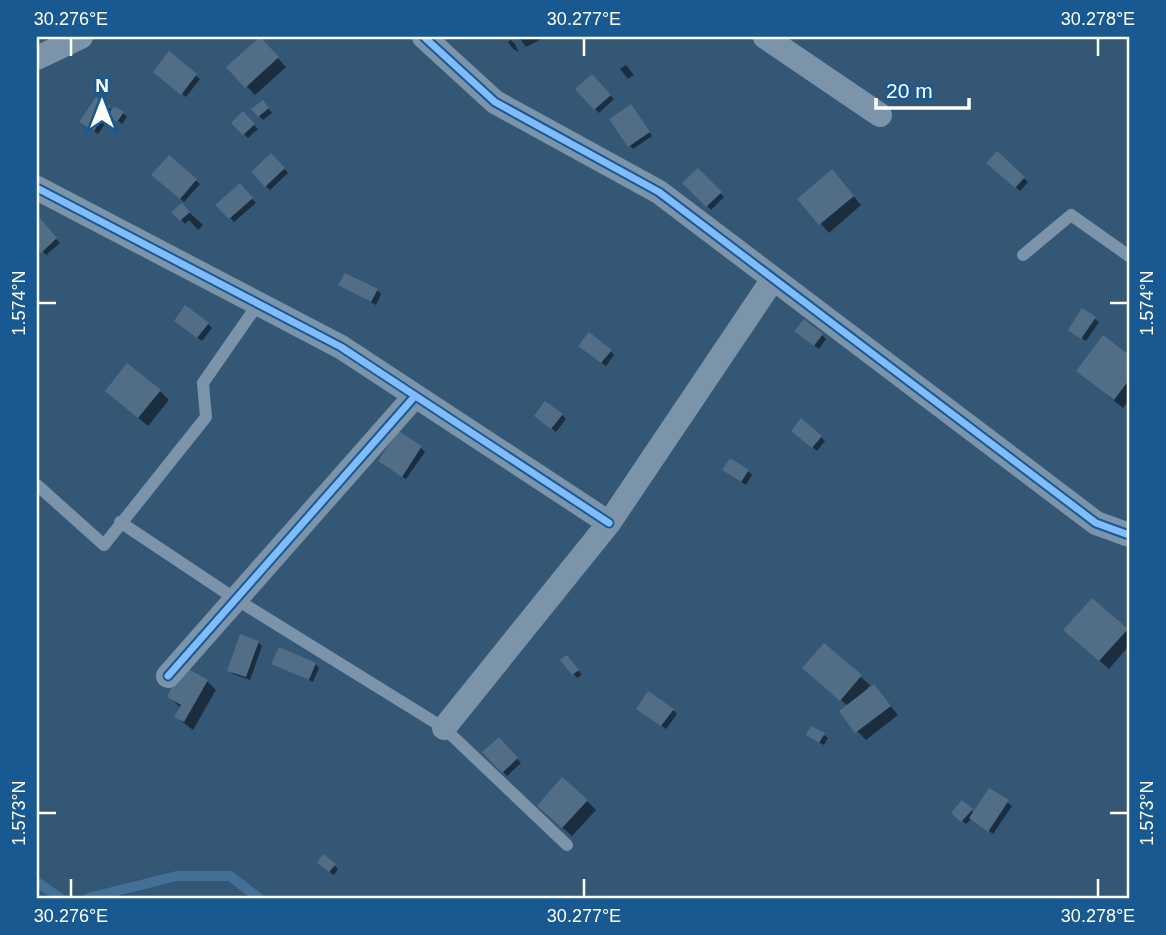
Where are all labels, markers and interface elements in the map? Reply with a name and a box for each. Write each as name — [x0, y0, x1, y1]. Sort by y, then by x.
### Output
text: 30.276°E — [34, 9, 108, 29]
text: 30.277°E — [547, 9, 621, 29]
text: 30.278°E — [1061, 9, 1135, 29]
north arrow — [66, 66, 136, 136]
scale bar — [876, 66, 968, 110]
text: N — [95, 75, 109, 96]
text: 20 m — [886, 79, 933, 102]
text: 1.574°N — [9, 270, 29, 336]
text: 1.574°N — [1137, 270, 1157, 336]
text: 1.573°N — [9, 780, 29, 846]
text: 1.573°N — [1137, 780, 1157, 846]
text: 30.276°E — [34, 906, 108, 926]
text: 30.277°E — [547, 906, 621, 926]
text: 30.278°E — [1061, 906, 1135, 926]

